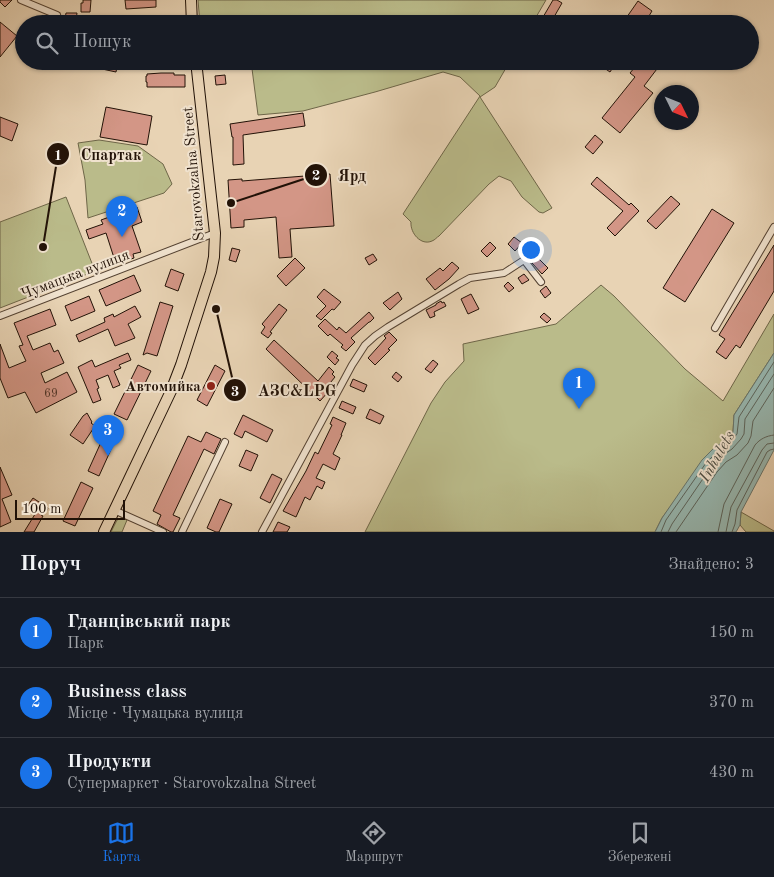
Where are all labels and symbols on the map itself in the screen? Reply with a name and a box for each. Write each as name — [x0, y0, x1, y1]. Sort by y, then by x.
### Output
north arrow — [654, 85, 699, 130]
street label: Starovokzalna Street — [181, 106, 208, 242]
callout: Спартак — [46, 139, 152, 170]
text: Спартак — [81, 148, 142, 164]
text: 1 — [54, 149, 62, 164]
callout: Ярд — [303, 159, 376, 190]
text: 2 — [312, 169, 320, 184]
text: Ярд — [338, 169, 366, 185]
pin: 2 — [106, 196, 138, 237]
your location — [518, 237, 544, 263]
street label: Чумацька вулиця — [19, 248, 132, 303]
pin: 1 — [563, 368, 595, 409]
callout: АЗС&LPG — [223, 375, 346, 406]
place label: Автомийка — [125, 380, 201, 395]
marker: Автомийка — [205, 380, 217, 392]
text: АЗС&LPG — [258, 384, 337, 400]
text: 3 — [231, 385, 239, 400]
house number: 69 — [44, 388, 58, 400]
pin: 3 — [92, 415, 124, 456]
water label: Inhulets — [696, 429, 739, 486]
scale bar — [15, 497, 125, 520]

